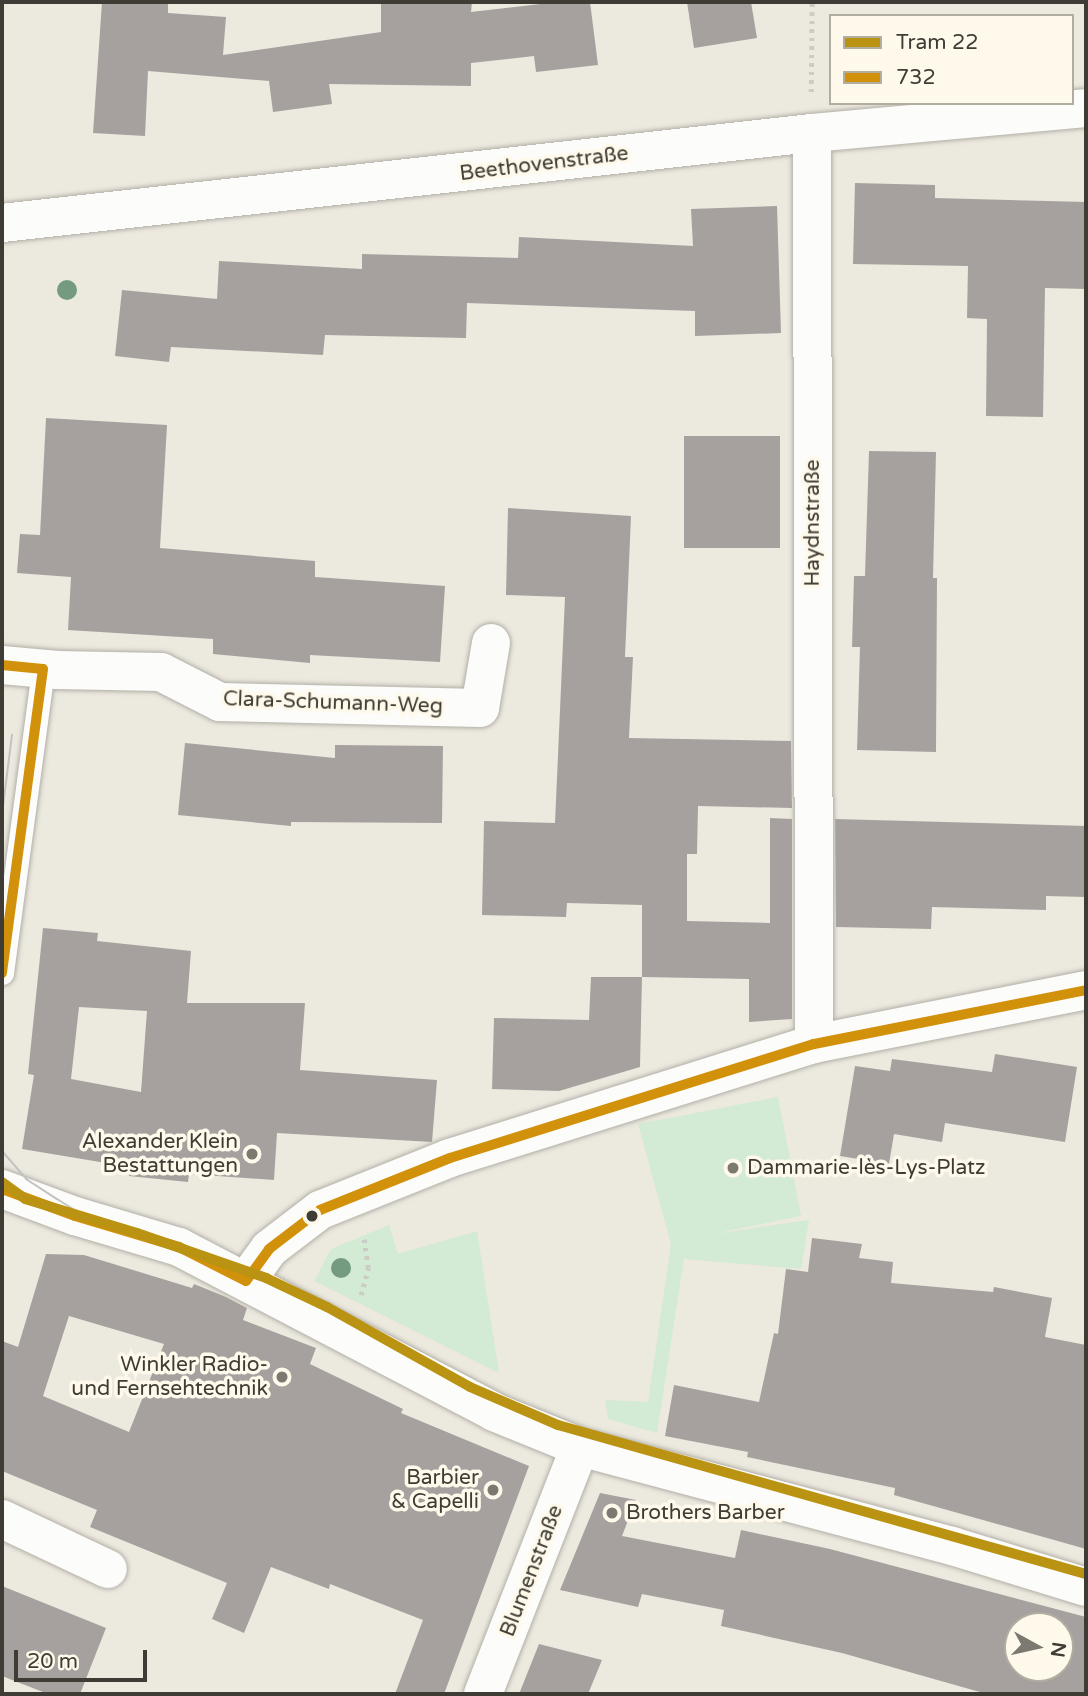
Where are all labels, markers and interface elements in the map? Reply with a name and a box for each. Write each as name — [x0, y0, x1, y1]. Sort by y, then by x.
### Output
legend — [829, 14, 1074, 105]
text: Tram 22 — [896, 30, 979, 55]
text: 732 — [896, 65, 936, 90]
street label: Beethovenstraße — [458, 141, 630, 187]
street label: Haydnstraße — [800, 459, 826, 587]
street label: Clara-Schumann-Weg — [223, 687, 443, 719]
place label: Alexander Klein Bestattungen — [82, 1129, 238, 1179]
marker: Alexander Klein Bestattungen — [244, 1146, 260, 1162]
place label: Dammarie-lès-Lys-Platz — [747, 1155, 985, 1181]
marker: Dammarie-lès-Lys-Platz — [725, 1160, 741, 1176]
unlabelled marker — [305, 1209, 319, 1223]
place label: Winkler Radio- und Fernsehtechnik — [71, 1352, 268, 1402]
marker: Winkler Radio- und Fernsehtechnik — [274, 1369, 290, 1385]
place label: Barbier & Capelli — [391, 1465, 479, 1515]
marker: Barbier & Capelli — [485, 1482, 501, 1498]
place label: Brothers Barber — [626, 1500, 785, 1526]
street label: Blumenstraße — [495, 1502, 569, 1640]
marker: Brothers Barber — [604, 1505, 620, 1521]
north arrow — [1004, 1612, 1074, 1682]
scale bar — [18, 1636, 150, 1680]
text: N — [1046, 1641, 1070, 1659]
text: 20 m — [27, 1649, 78, 1674]

